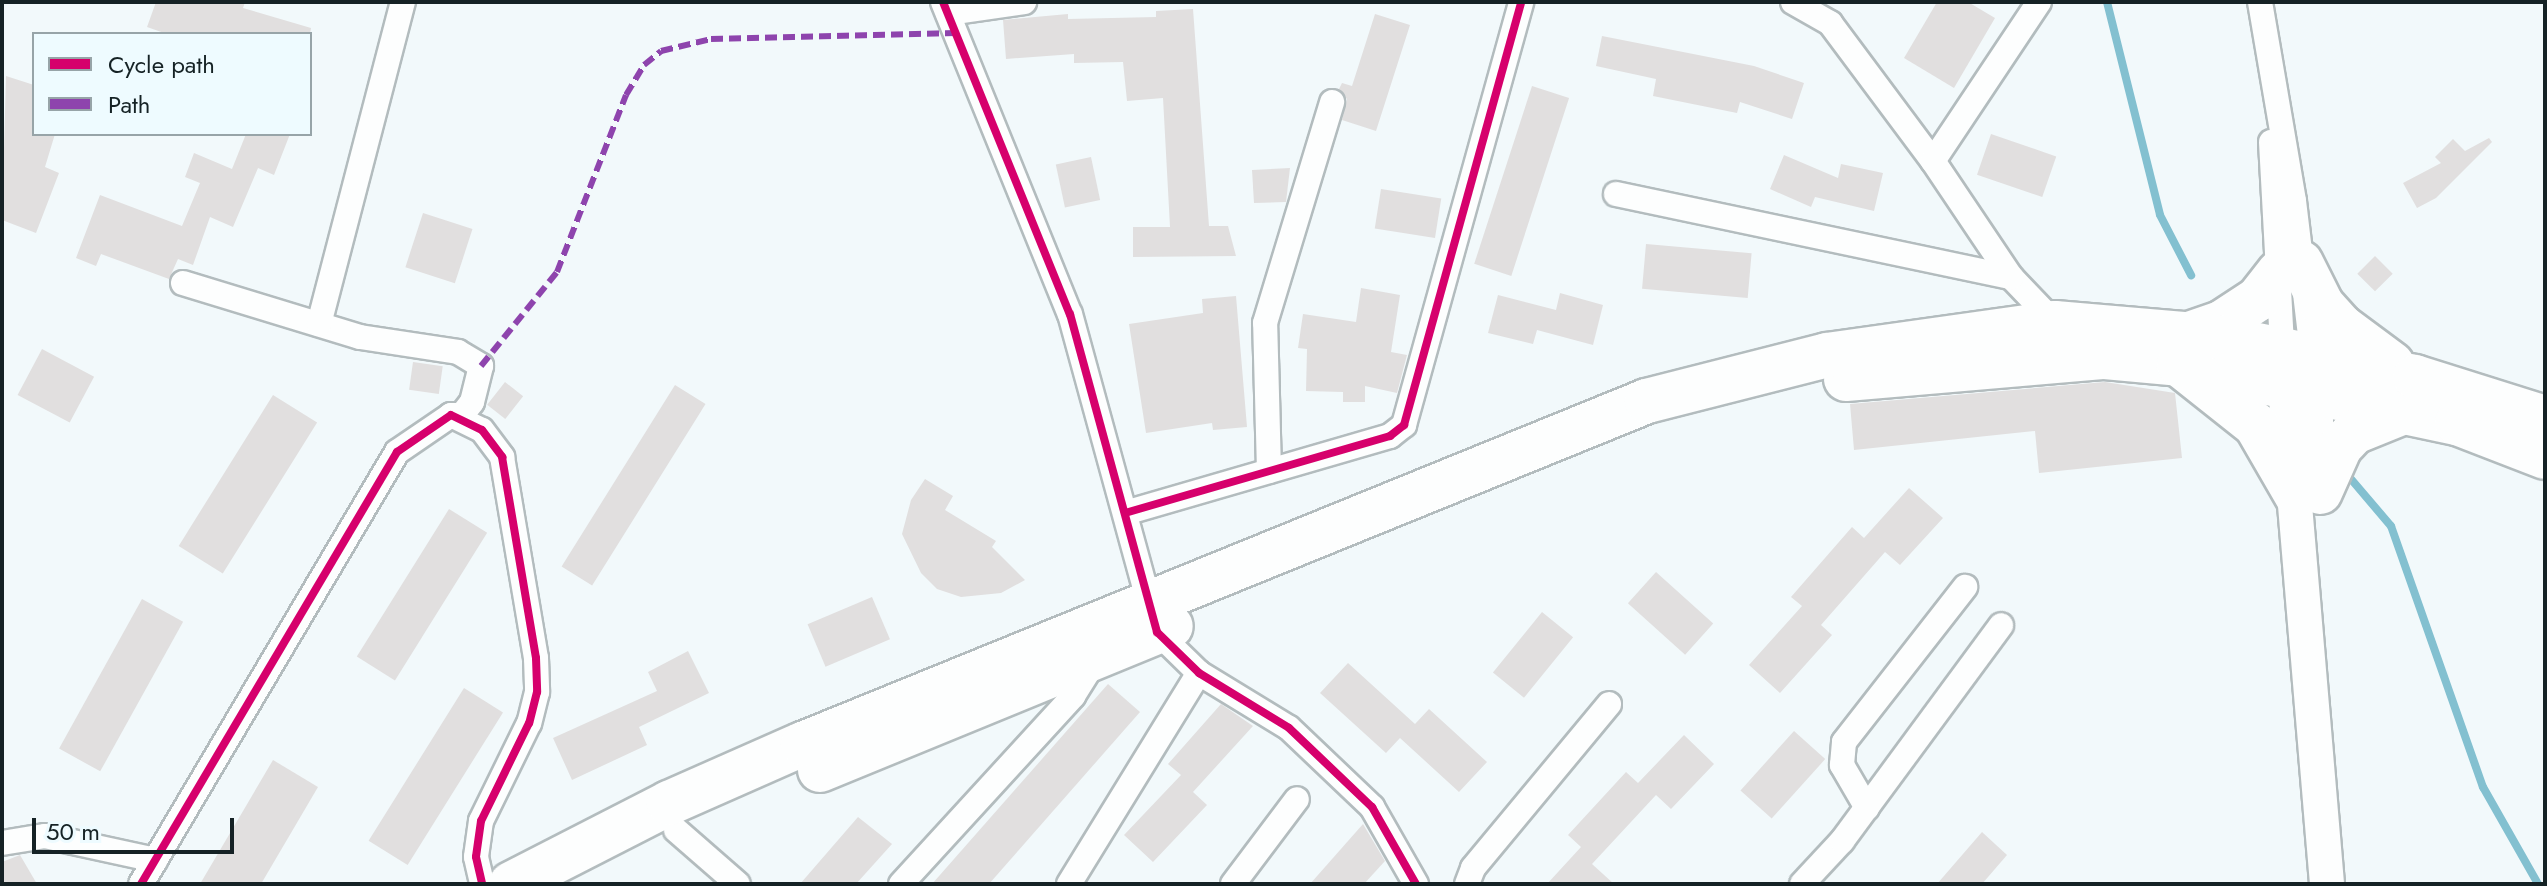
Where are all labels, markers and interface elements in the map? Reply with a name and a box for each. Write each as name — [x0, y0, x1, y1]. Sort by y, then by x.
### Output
legend — [32, 32, 312, 136]
text: Cycle path — [108, 47, 215, 82]
text: Path — [108, 87, 150, 122]
scale bar — [36, 802, 238, 852]
text: 50 m — [46, 814, 100, 849]

